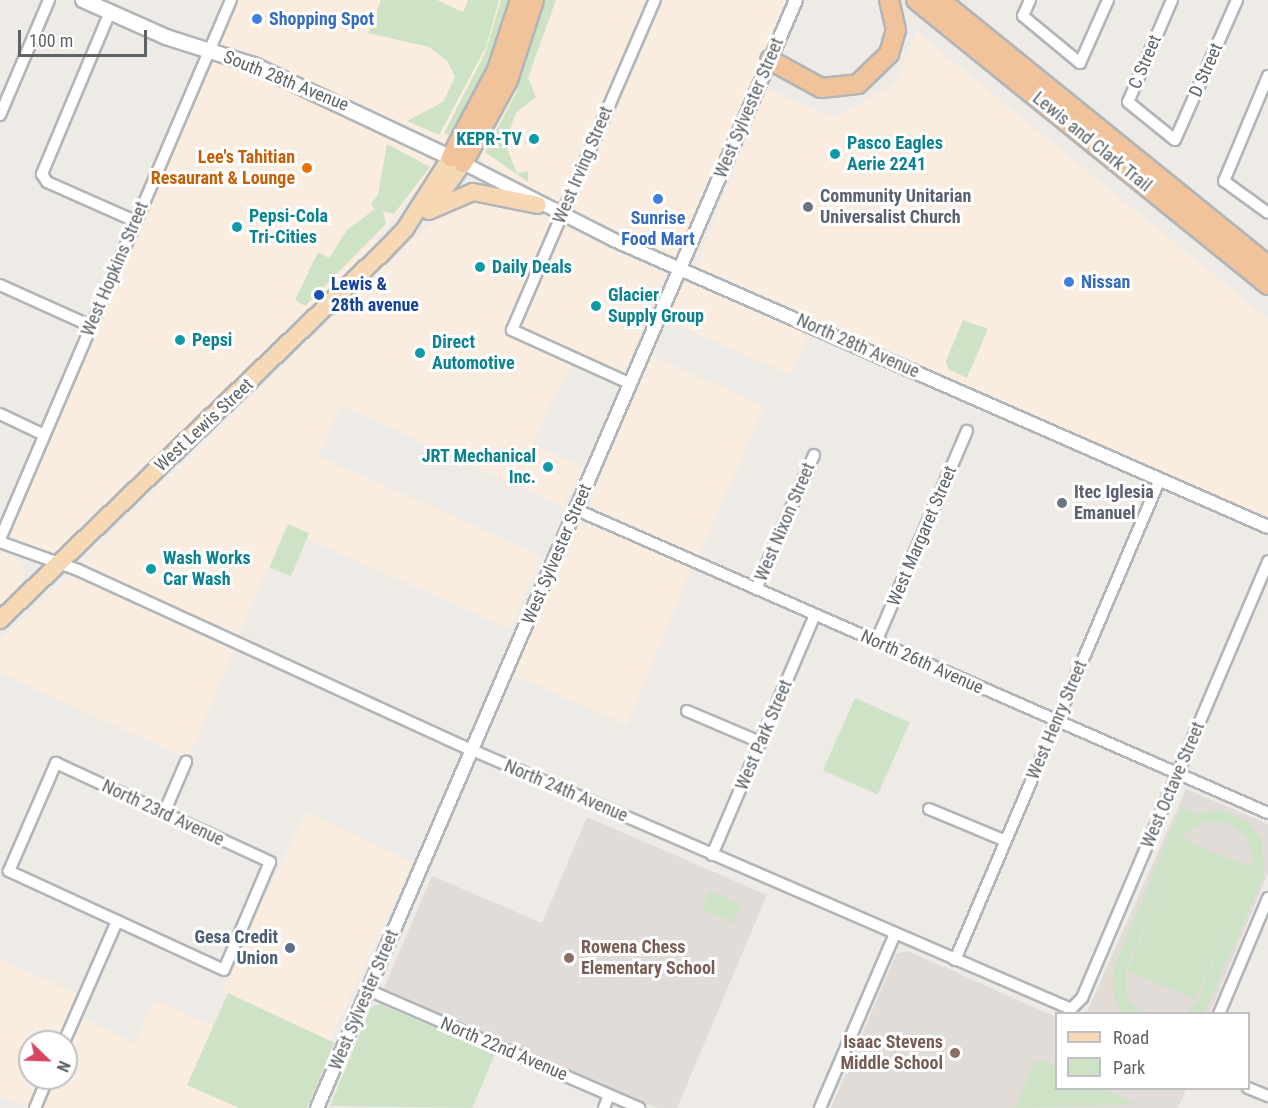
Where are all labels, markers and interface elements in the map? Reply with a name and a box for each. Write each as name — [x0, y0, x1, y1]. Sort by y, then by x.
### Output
place label: Shopping Spot — [269, 8, 374, 30]
marker: Shopping Spot — [250, 12, 264, 26]
scale bar — [21, 18, 150, 56]
text: 100 m — [29, 30, 73, 51]
street label: C Street — [1124, 32, 1166, 92]
street label: West Sylvester Street — [710, 35, 788, 181]
street label: D Street — [1185, 40, 1227, 100]
street label: South 28th Avenue — [220, 46, 352, 116]
street label: Lewis and Clark Trail — [1028, 87, 1156, 197]
street label: West Irving Street — [549, 103, 617, 227]
place label: KEPR-TV — [456, 128, 522, 150]
marker: KEPR-TV — [527, 132, 541, 146]
place label: Pasco Eagles Aerie 2241 — [847, 133, 943, 176]
place label: Lee's Tahitian Resaurant & Lounge — [151, 147, 295, 190]
marker: Pasco Eagles Aerie 2241 — [828, 147, 842, 161]
marker: Lee's Tahitian Resaurant & Lounge — [300, 161, 314, 175]
place label: Community Unitarian Universalist Church — [820, 186, 971, 228]
marker: Sunrise Food Mart — [651, 192, 665, 206]
street label: West Hopkins Street — [77, 198, 153, 340]
marker: Community Unitarian Universalist Church — [801, 200, 815, 214]
place label: Pepsi-Cola Tri-Cities — [249, 206, 328, 248]
place label: Sunrise Food Mart — [621, 208, 695, 250]
marker: Pepsi-Cola Tri-Cities — [230, 220, 244, 234]
place label: Daily Deals — [492, 256, 572, 278]
marker: Daily Deals — [473, 260, 487, 274]
place label: Nissan — [1081, 271, 1130, 293]
place label: Lewis & 28th avenue — [331, 274, 419, 316]
marker: Nissan — [1062, 275, 1076, 289]
place label: Glacier Supply Group — [608, 285, 704, 328]
marker: Lewis & 28th avenue — [312, 288, 326, 302]
marker: Glacier Supply Group — [589, 299, 603, 313]
street label: North 28th Avenue — [793, 309, 923, 383]
place label: Pepsi — [192, 329, 232, 351]
place label: Direct Automotive — [432, 332, 515, 374]
marker: Pepsi — [173, 333, 187, 347]
marker: Direct Automotive — [413, 346, 427, 360]
street label: West Lewis Street — [150, 374, 258, 476]
place label: JRT Mechanical Inc. — [421, 446, 536, 488]
marker: JRT Mechanical Inc. — [541, 460, 555, 474]
street label: West Nixon Street — [750, 460, 820, 584]
street label: West Margaret Street — [883, 463, 961, 609]
street label: West Sylvester Street — [518, 481, 596, 627]
place label: Itec Iglesia Emanuel — [1074, 482, 1154, 524]
marker: Itec Iglesia Emanuel — [1055, 496, 1069, 510]
place label: Wash Works Car Wash — [163, 548, 251, 590]
marker: Wash Works Car Wash — [144, 562, 158, 576]
street label: North 26th Avenue — [857, 625, 987, 699]
street label: West Henry Street — [1022, 657, 1092, 783]
street label: West Park Street — [731, 676, 797, 794]
street label: West Octave Street — [1137, 719, 1209, 851]
street label: North 24th Avenue — [501, 755, 631, 827]
street label: North 23rd Avenue — [99, 775, 227, 851]
place label: Gesa Credit Union — [194, 927, 278, 970]
street label: West Sylvester Street — [325, 927, 403, 1073]
place label: Rowena Chess Elementary School — [581, 937, 715, 980]
marker: Gesa Credit Union — [283, 941, 297, 955]
marker: Rowena Chess Elementary School — [562, 951, 576, 965]
legend — [1055, 1012, 1250, 1090]
street label: North 22nd Avenue — [437, 1013, 571, 1085]
text: Road — [1113, 1027, 1149, 1048]
north arrow — [18, 1030, 78, 1090]
place label: Isaac Stevens Middle School — [840, 1032, 943, 1074]
marker: Isaac Stevens Middle School — [948, 1046, 962, 1060]
text: Park — [1113, 1057, 1145, 1078]
text: N — [53, 1058, 74, 1075]

